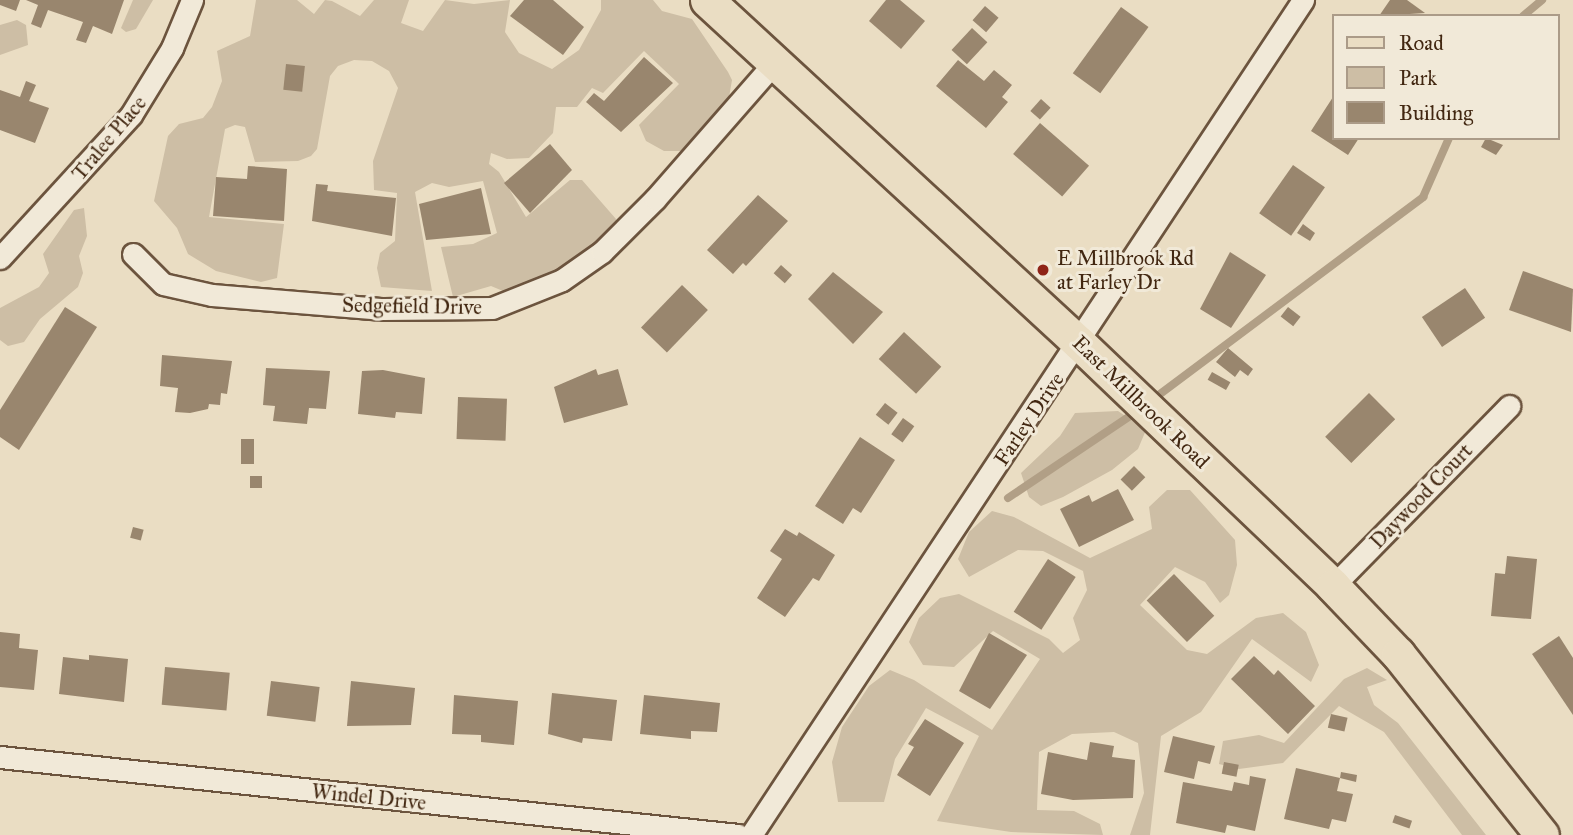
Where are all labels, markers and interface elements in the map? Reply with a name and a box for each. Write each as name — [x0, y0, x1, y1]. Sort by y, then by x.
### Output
legend — [1332, 14, 1559, 140]
text: Road — [1399, 30, 1444, 56]
text: Park — [1399, 65, 1437, 91]
street label: Tralee Place — [66, 91, 152, 185]
text: Building — [1399, 100, 1473, 126]
place label: E Millbrook Rd at Farley Dr — [1057, 245, 1194, 295]
marker: E Millbrook Rd at Farley Dr — [1035, 262, 1051, 278]
street label: Sedgefield Drive — [342, 292, 482, 320]
street label: East Millbrook Road — [1067, 330, 1215, 474]
street label: Farley Drive — [989, 368, 1069, 470]
street label: Daywood Court — [1364, 438, 1478, 554]
street label: Windel Drive — [310, 778, 428, 816]

